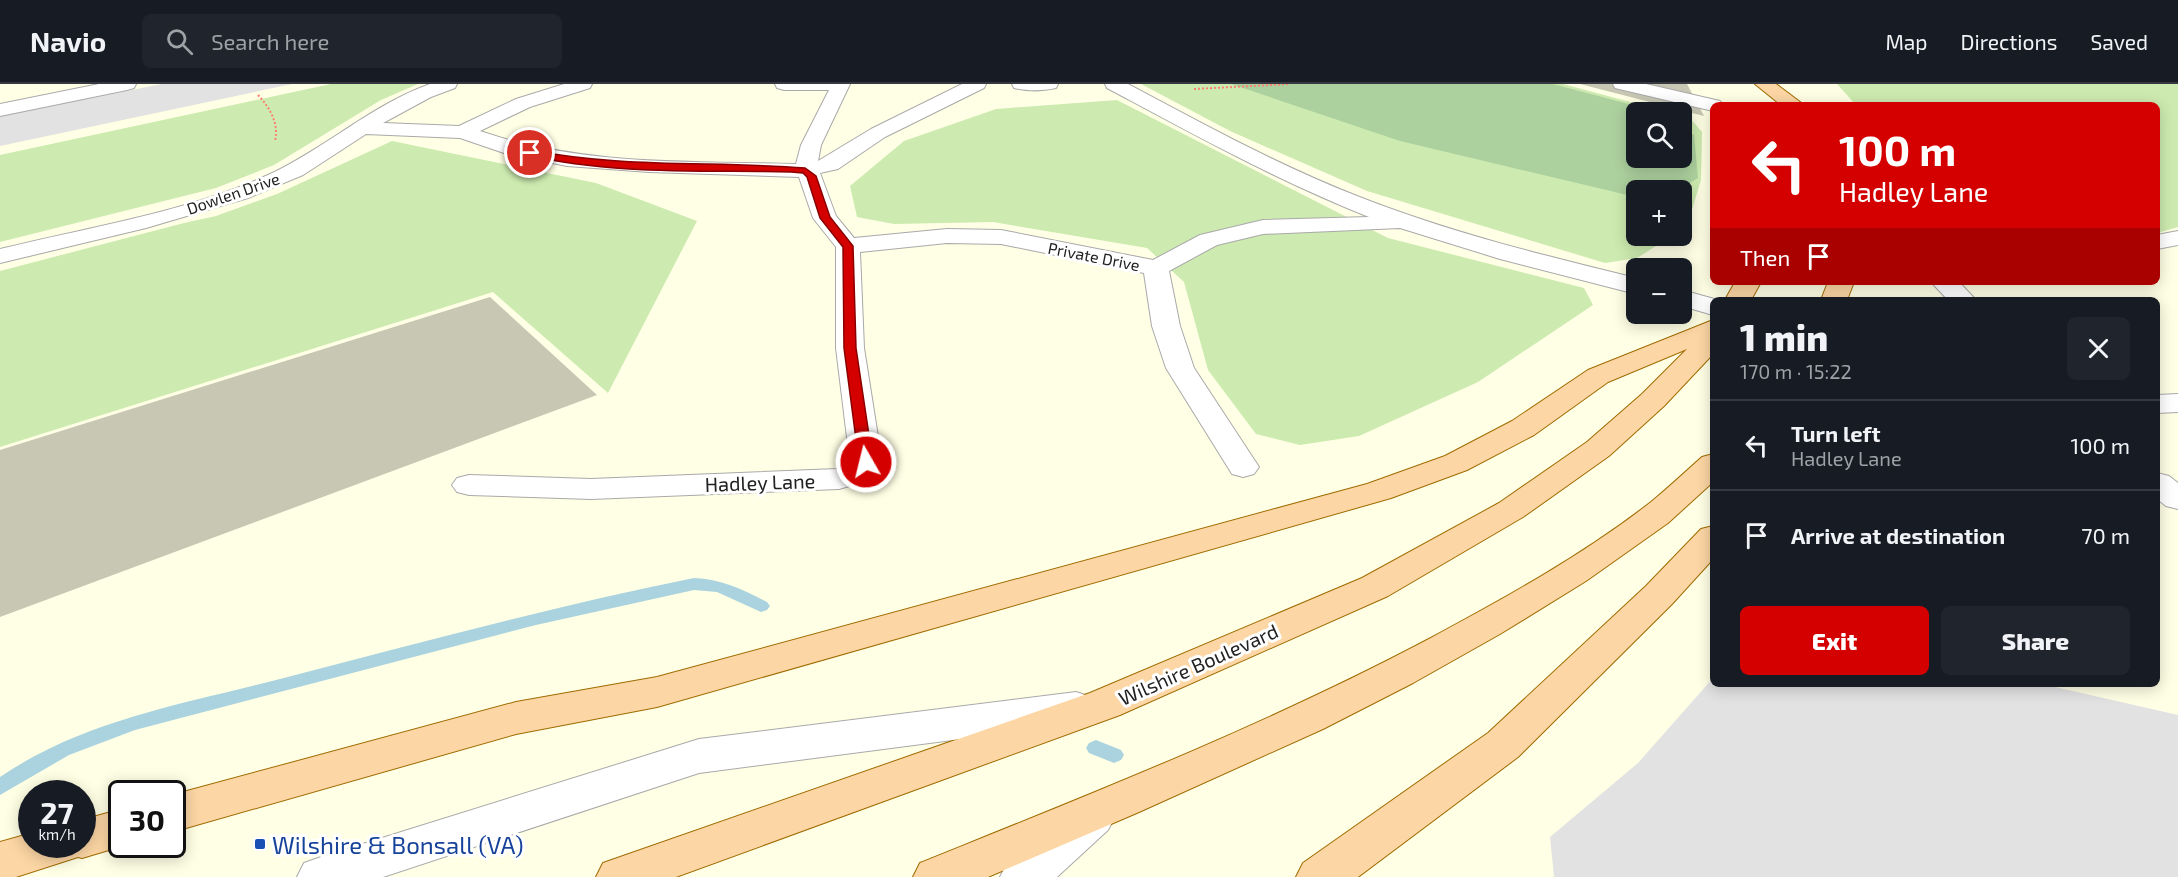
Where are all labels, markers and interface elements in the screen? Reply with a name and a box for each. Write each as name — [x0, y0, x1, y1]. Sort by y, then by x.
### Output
search box — [142, 14, 562, 68]
text: Navio — [30, 24, 106, 58]
icon: search — [163, 25, 196, 58]
text: Search here — [211, 28, 329, 54]
text: Map — [1885, 29, 1928, 54]
text: Directions — [1961, 29, 2057, 54]
text: Saved — [2090, 29, 2148, 54]
map controls — [1626, 102, 1692, 324]
button: search — [1626, 102, 1692, 168]
text: 100 m — [1839, 124, 1956, 174]
icon: left — [1740, 126, 1818, 204]
pin — [504, 127, 555, 178]
icon: arrive — [513, 136, 546, 169]
street label: Dowlen Drive — [184, 168, 282, 218]
text: Hadley Lane — [1839, 175, 1988, 207]
button: + — [1626, 180, 1692, 246]
street label: Private Drive — [1046, 238, 1142, 274]
icon: arrive — [1802, 240, 1835, 273]
text: Then — [1740, 244, 1790, 270]
button: − — [1626, 258, 1692, 324]
text: 1 min — [1740, 315, 1828, 358]
button: close — [2067, 317, 2130, 380]
text: 170 m · 15:22 — [1740, 359, 1852, 383]
text: Turn left — [1791, 420, 1880, 446]
icon: left — [1740, 429, 1773, 462]
position arrow — [834, 430, 898, 494]
text: 100 m — [2071, 432, 2130, 458]
text: Hadley Lane — [1791, 446, 1902, 470]
street label: Hadley Lane — [704, 468, 816, 496]
icon: arrive — [1740, 519, 1773, 552]
text: Arrive at destination — [1791, 522, 2005, 548]
text: 70 m — [2081, 522, 2130, 548]
button: Exit — [1740, 606, 1929, 675]
button: Share — [1941, 606, 2130, 675]
street label: Wilshire Boulevard — [1115, 618, 1281, 710]
speed limit sign: 30 — [108, 780, 186, 858]
text: 27 — [40, 794, 74, 830]
text: km/h — [38, 825, 76, 843]
place label: Wilshire & Bonsall (VA) — [272, 830, 524, 859]
marker: Wilshire & Bonsall (VA) — [253, 837, 267, 851]

